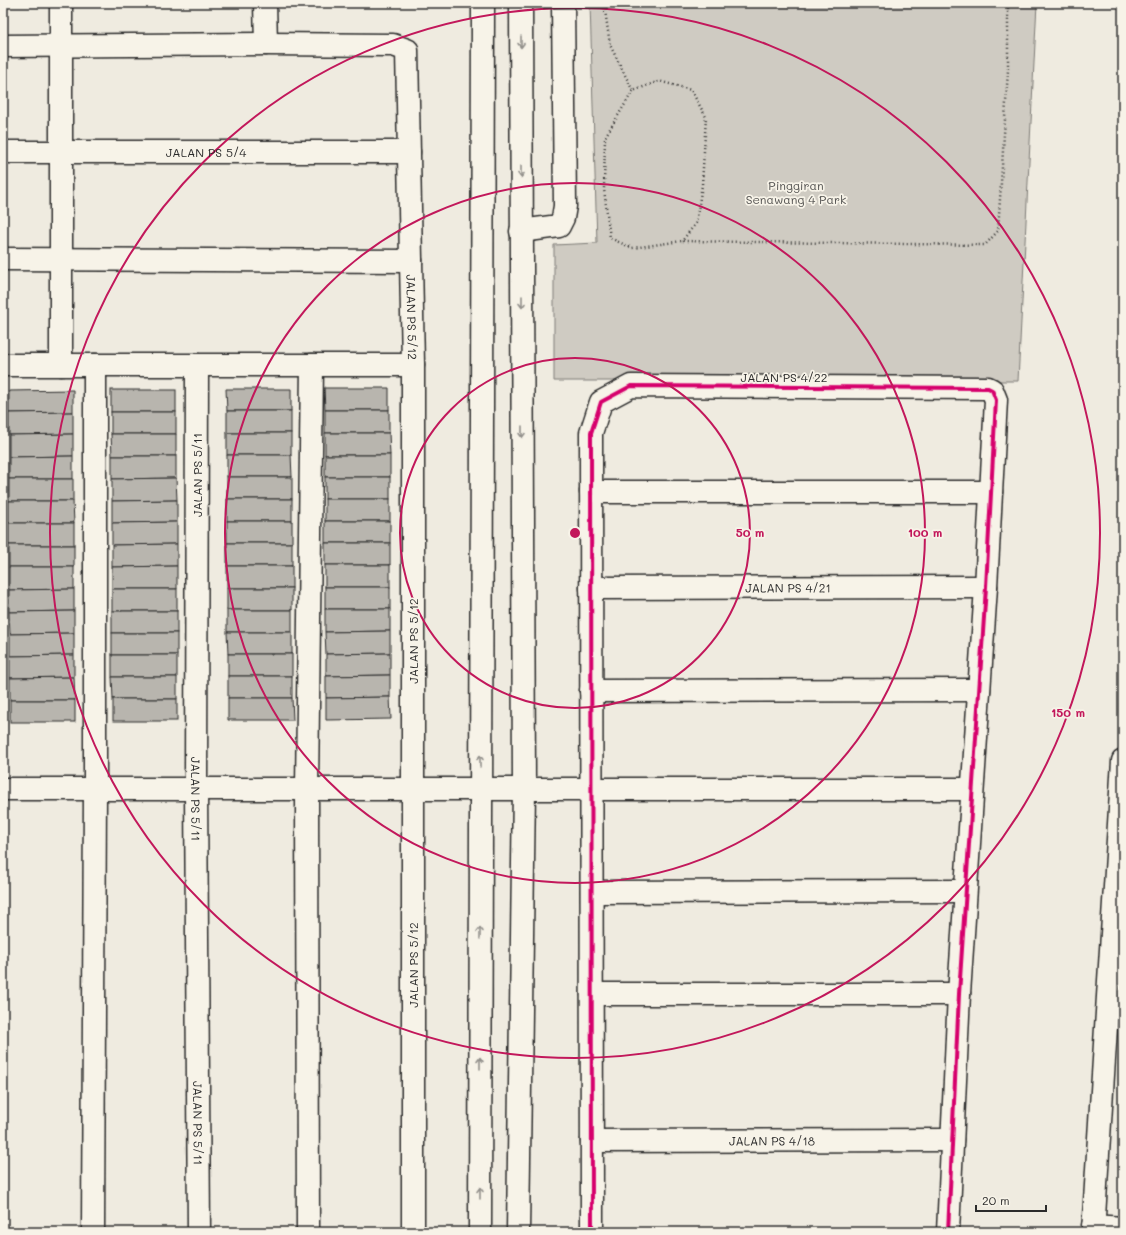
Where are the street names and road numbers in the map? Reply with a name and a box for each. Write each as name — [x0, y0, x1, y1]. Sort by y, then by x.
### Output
street label: JALAN PS 5/4 — [166, 144, 246, 160]
street label: JALAN PS 5/12 — [403, 274, 421, 360]
street label: JALAN PS 4/22 — [741, 369, 827, 385]
street label: JALAN PS 5/11 — [189, 433, 205, 517]
street label: JALAN PS 4/21 — [745, 579, 831, 596]
street label: JALAN PS 5/12 — [405, 598, 421, 684]
street label: JALAN PS 5/11 — [188, 757, 204, 841]
street label: JALAN PS 5/12 — [405, 922, 421, 1008]
street label: JALAN PS 5/11 — [190, 1081, 207, 1165]
street label: JALAN PS 4/18 — [729, 1132, 815, 1149]

